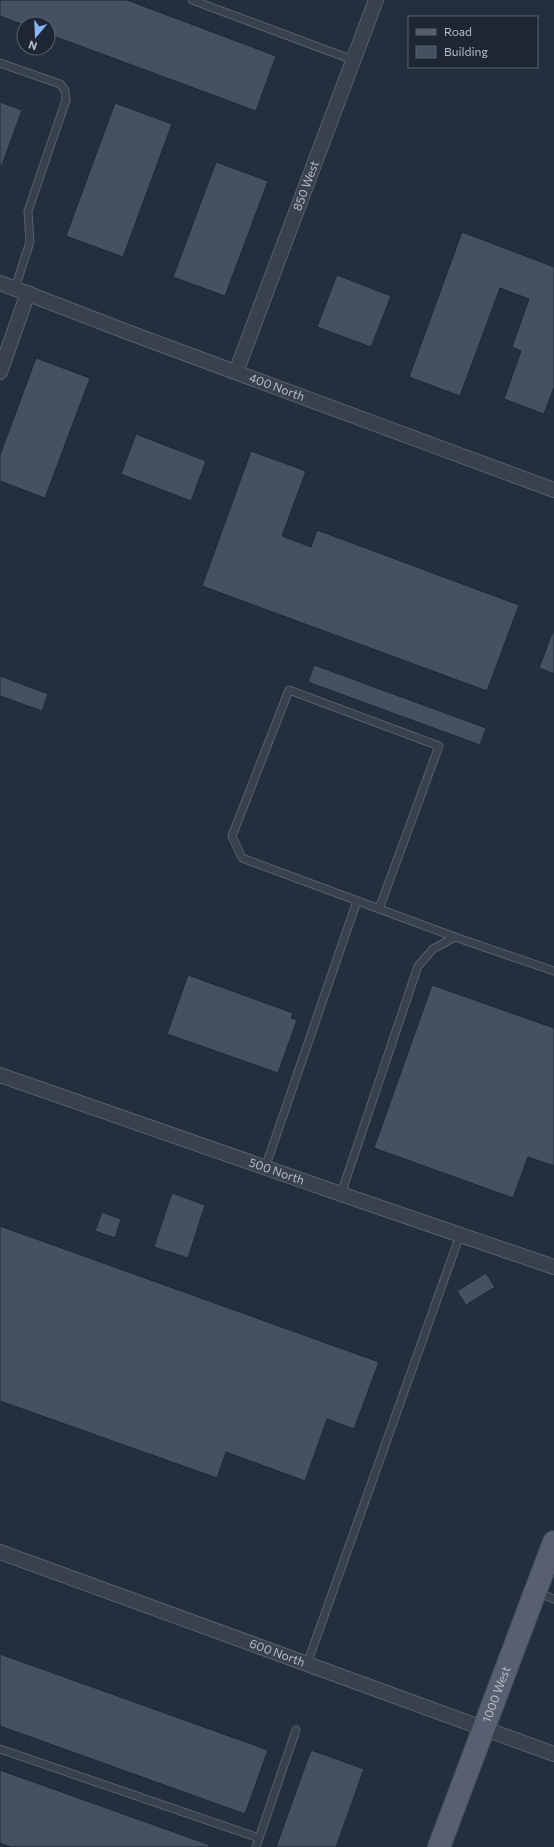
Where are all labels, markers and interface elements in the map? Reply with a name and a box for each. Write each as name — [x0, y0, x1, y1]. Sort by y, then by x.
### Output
north arrow — [16, 16, 56, 56]
legend — [408, 16, 538, 68]
text: Road — [444, 24, 472, 38]
text: N — [27, 38, 39, 53]
text: Building — [444, 44, 488, 58]
street label: 850 West — [289, 158, 321, 212]
street label: 400 North — [248, 370, 307, 403]
street label: 500 North — [247, 1154, 307, 1187]
street label: 600 North — [248, 1636, 307, 1669]
street label: 1000 West — [479, 1664, 513, 1724]

